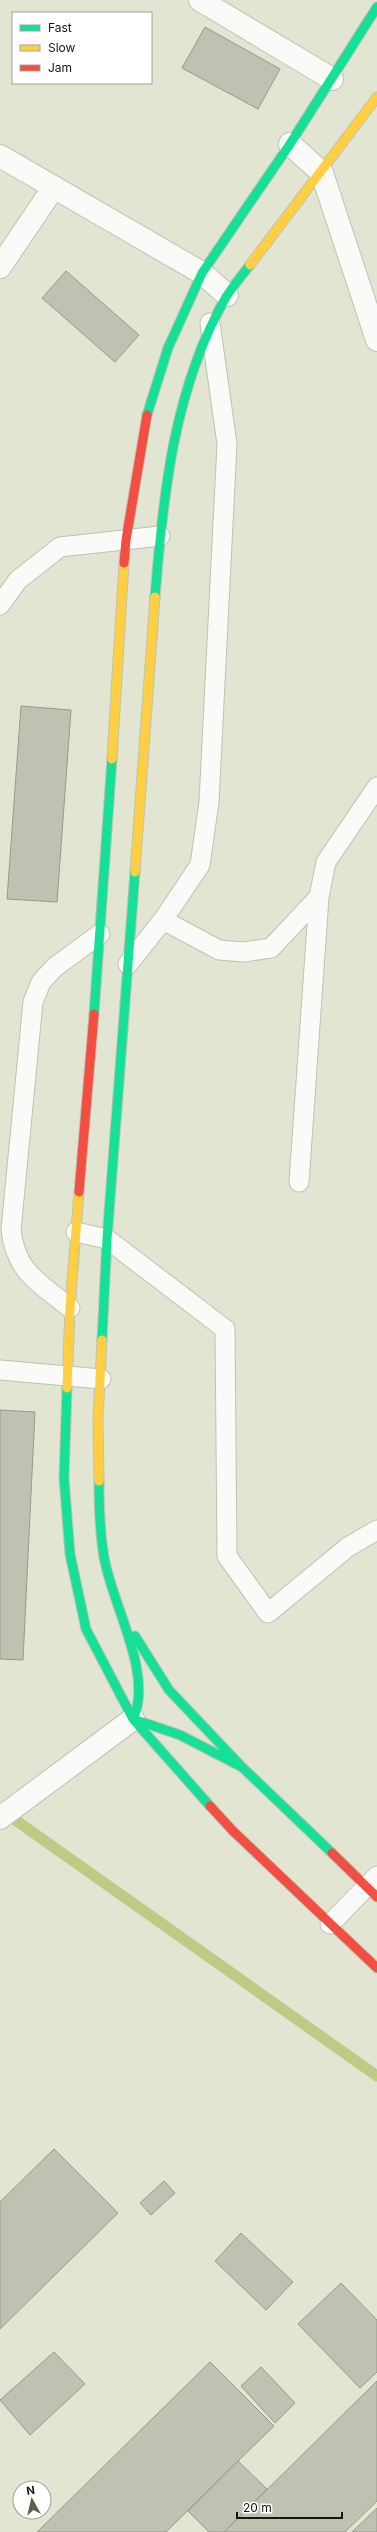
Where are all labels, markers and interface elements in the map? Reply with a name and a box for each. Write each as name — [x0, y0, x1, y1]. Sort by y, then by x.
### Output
legend — [12, 12, 152, 84]
text: Fast — [48, 20, 72, 35]
text: Slow — [48, 40, 76, 55]
text: Jam — [48, 60, 72, 75]
north arrow — [12, 2480, 52, 2520]
text: N — [25, 2483, 36, 2498]
scale bar — [237, 2494, 342, 2520]
text: 20 m — [243, 2500, 272, 2515]

